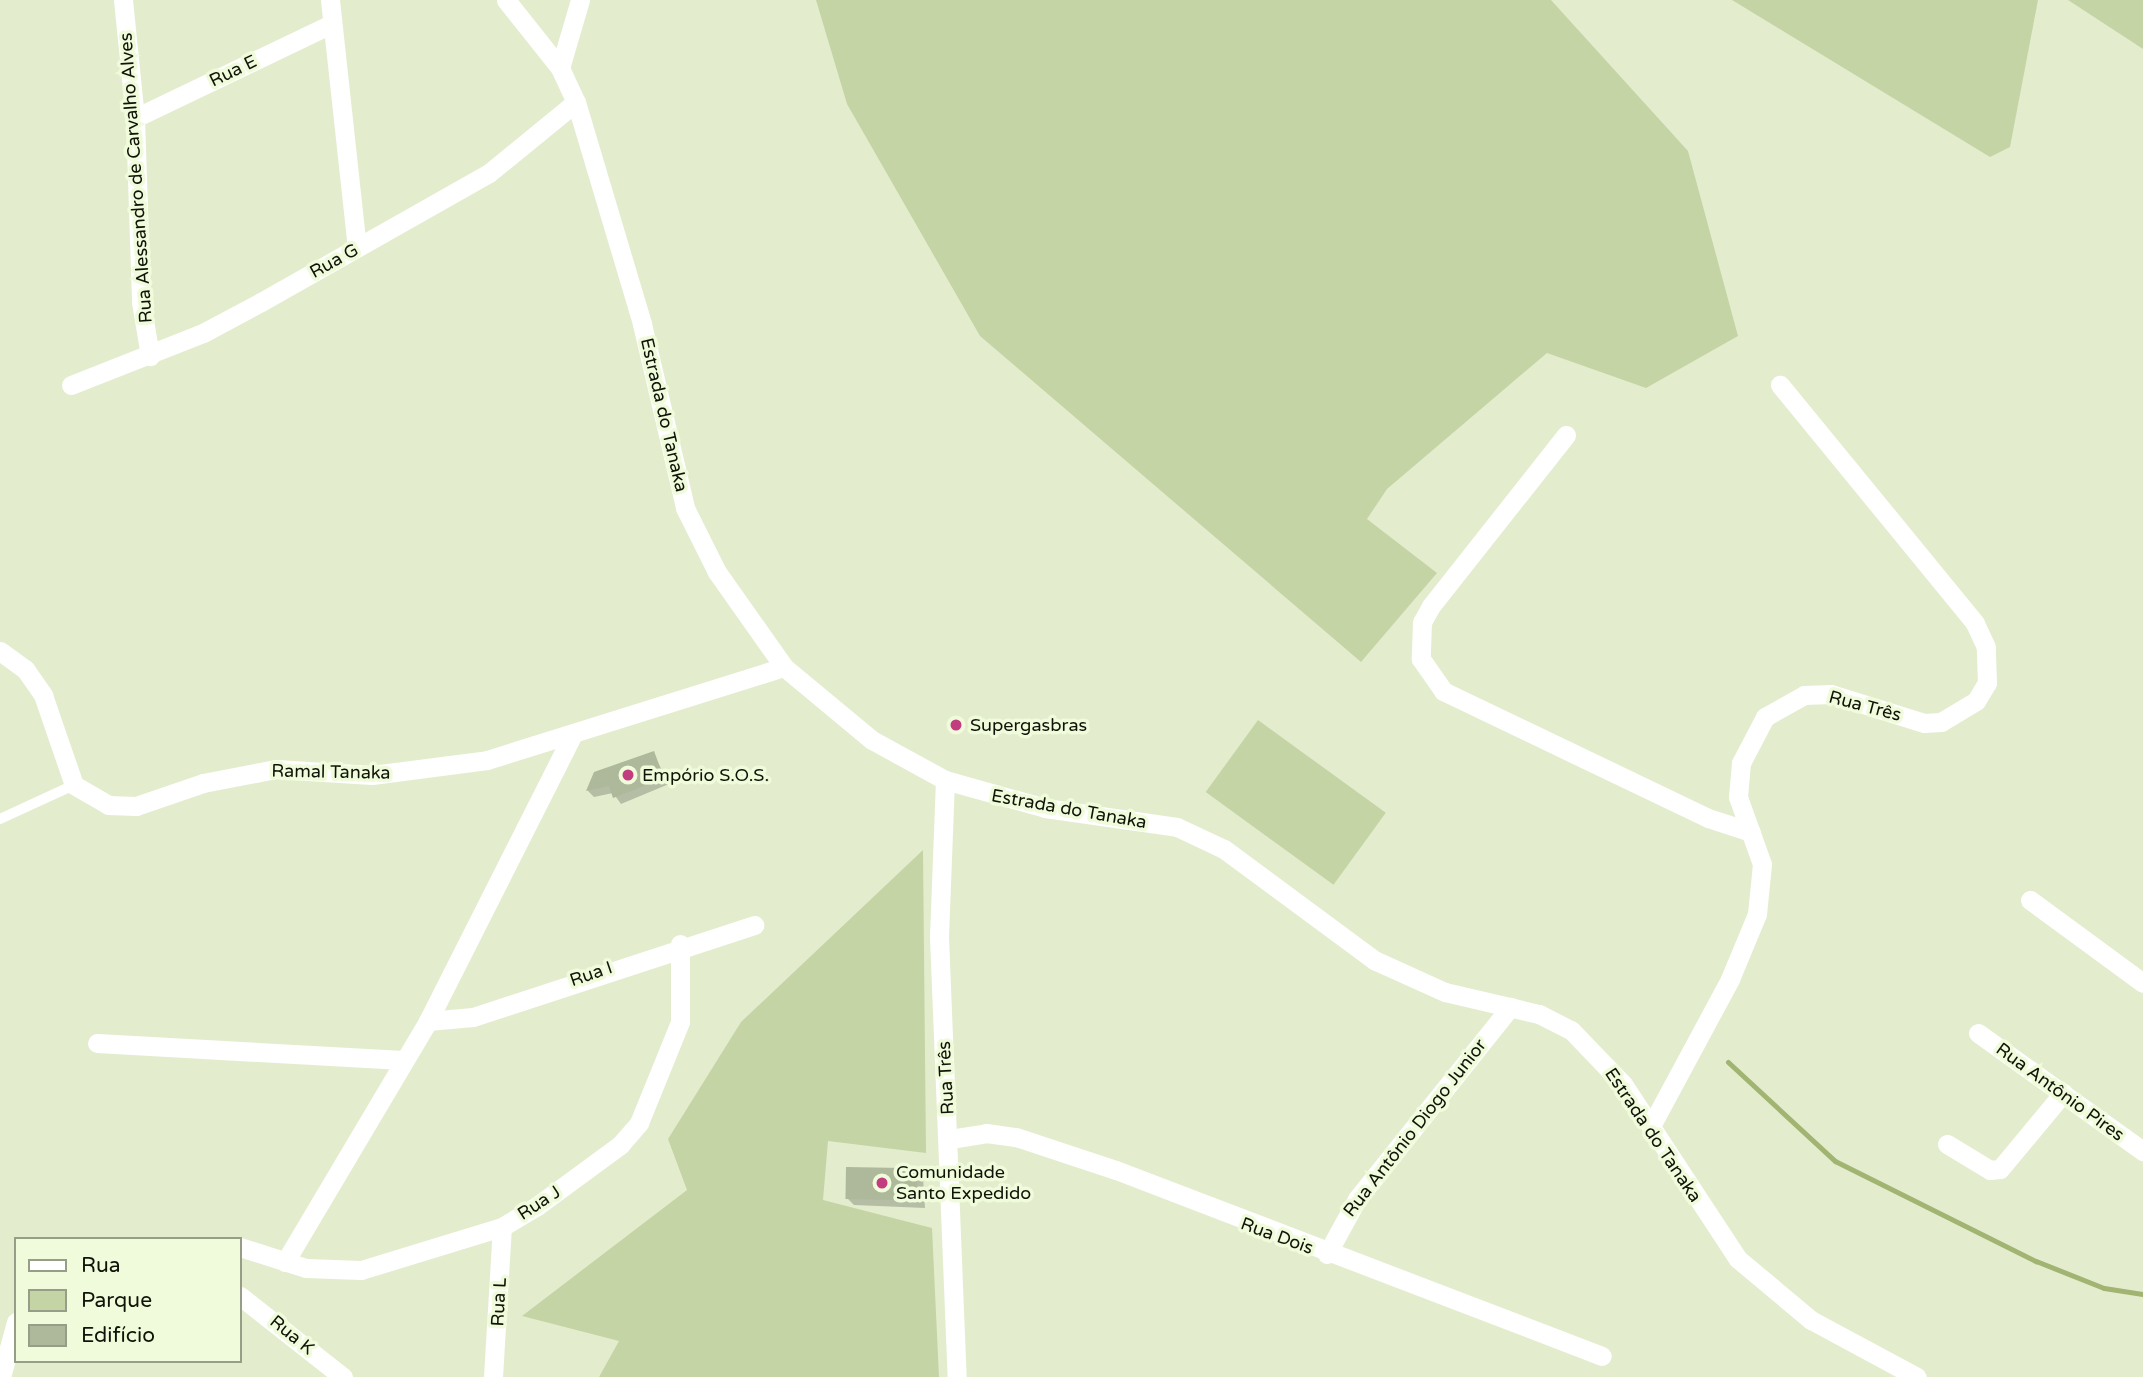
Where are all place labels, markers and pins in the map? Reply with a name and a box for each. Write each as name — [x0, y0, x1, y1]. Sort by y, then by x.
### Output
place label: Supergasbras — [970, 714, 1087, 736]
marker: Supergasbras — [948, 717, 964, 733]
place label: Empório S.O.S. — [642, 764, 769, 786]
marker: Empório S.O.S. — [620, 767, 636, 783]
place label: Comunidade Santo Expedido — [896, 1162, 1031, 1204]
marker: Comunidade Santo Expedido — [874, 1175, 890, 1191]

